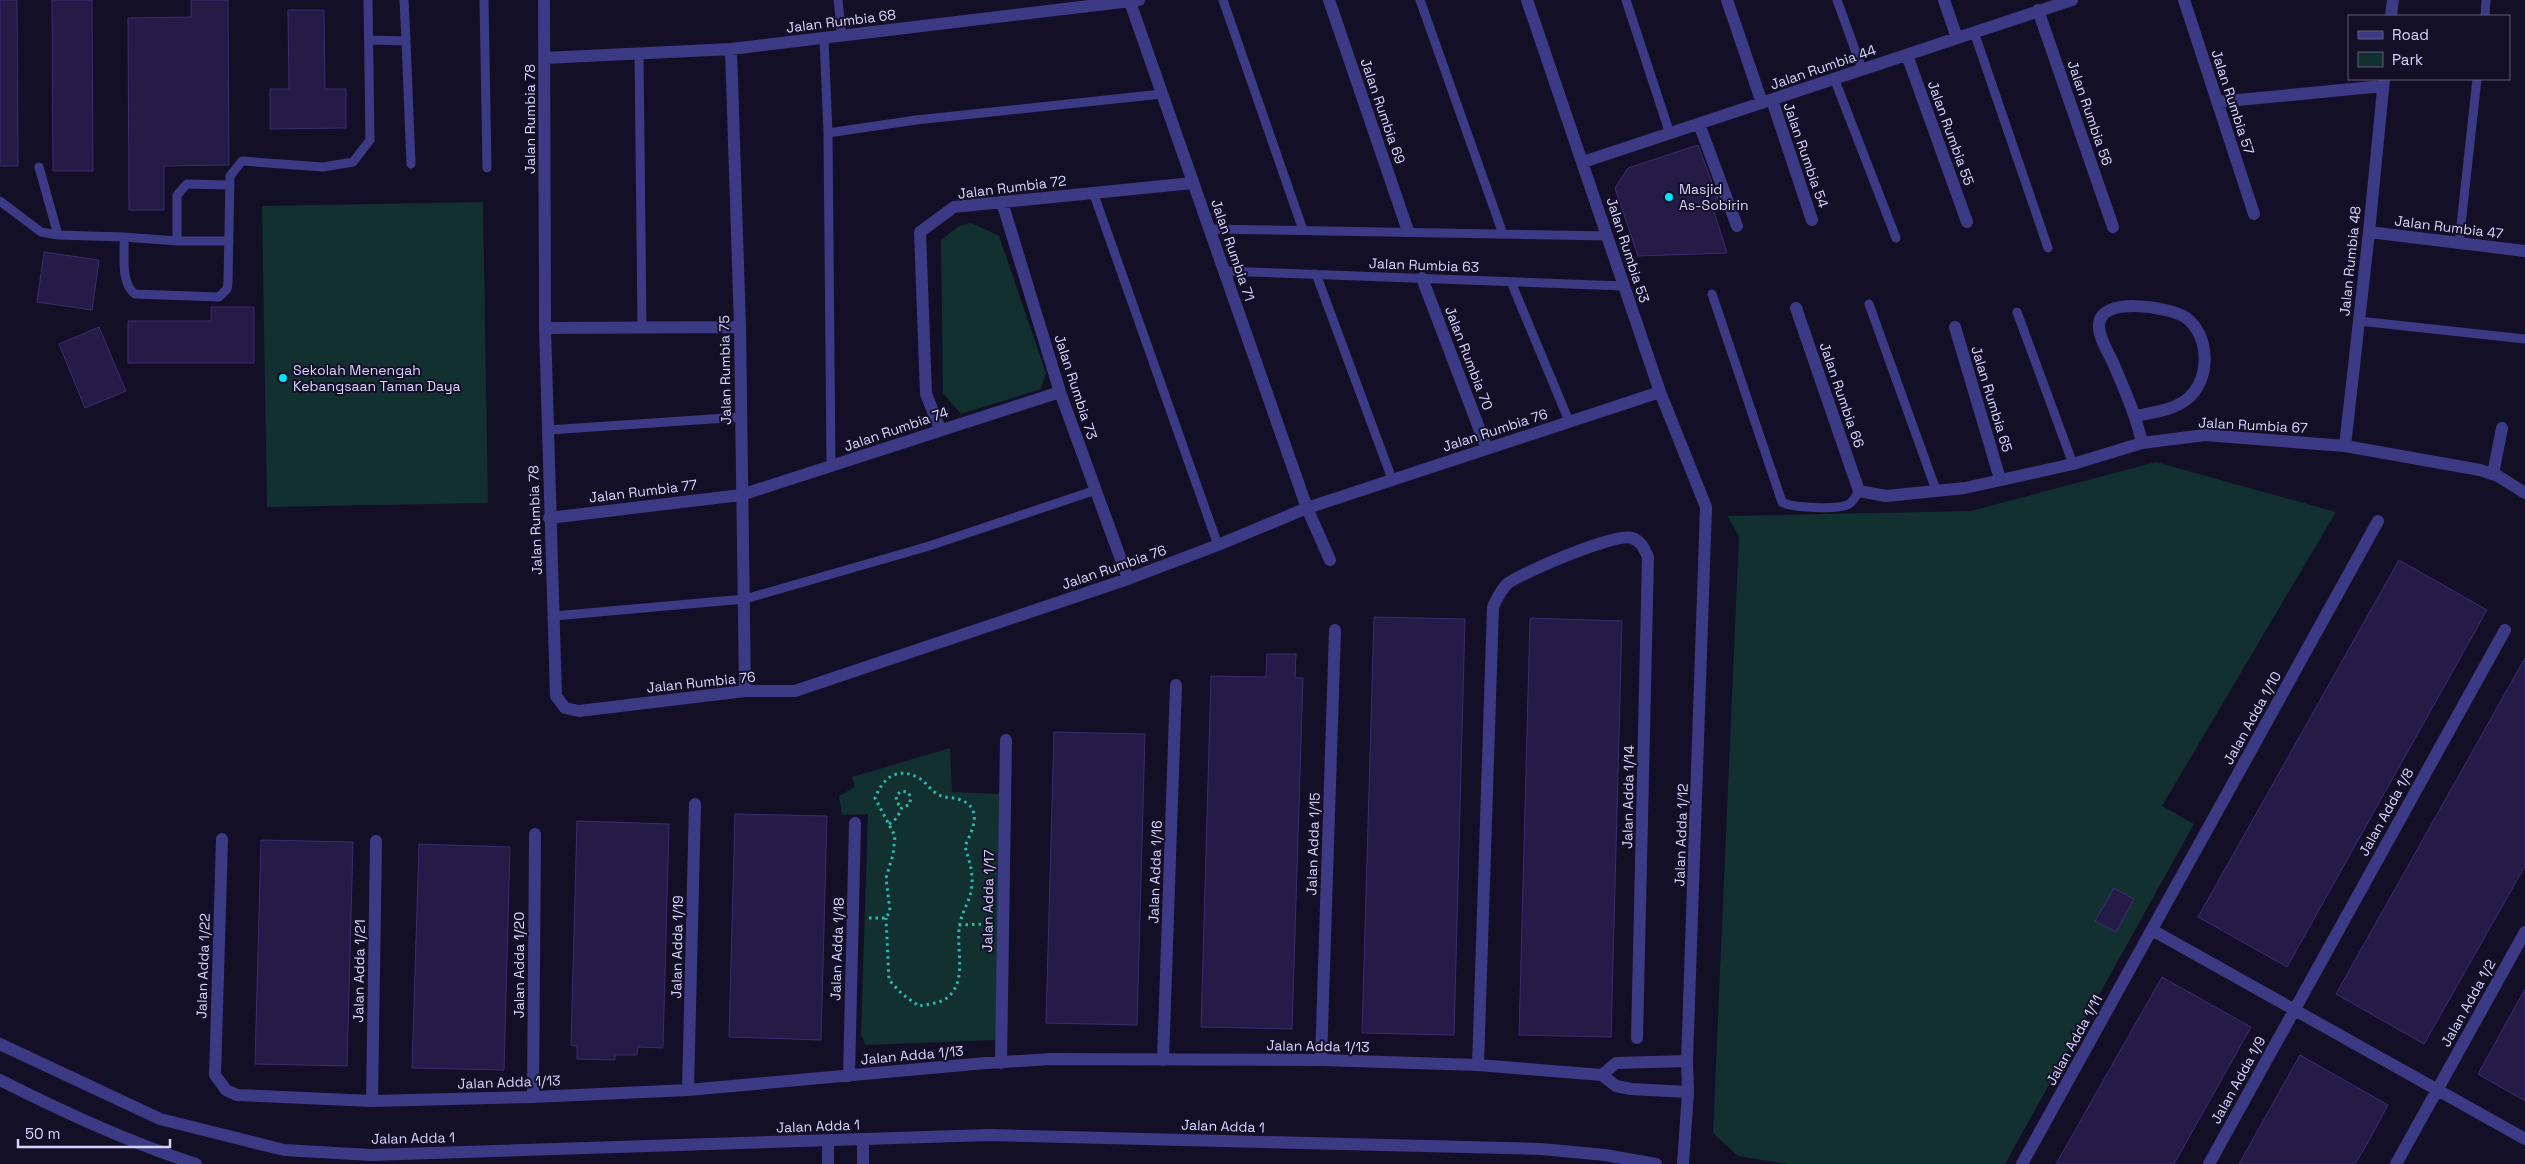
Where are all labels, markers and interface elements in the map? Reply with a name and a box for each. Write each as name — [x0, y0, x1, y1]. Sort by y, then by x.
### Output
street label: Jalan Rumbia 68 — [785, 5, 897, 37]
legend — [2348, 15, 2510, 80]
text: Road — [2392, 25, 2429, 44]
street label: Jalan Rumbia 44 — [1768, 40, 1878, 94]
street label: Jalan Rumbia 57 — [2208, 47, 2258, 157]
text: Park — [2392, 50, 2423, 69]
street label: Jalan Rumbia 69 — [1357, 56, 1409, 166]
street label: Jalan Rumbia 56 — [2064, 58, 2116, 168]
street label: Jalan Rumbia 78 — [521, 64, 539, 174]
street label: Jalan Rumbia 55 — [1924, 78, 1978, 188]
street label: Jalan Rumbia 54 — [1780, 100, 1833, 210]
street label: Jalan Rumbia 72 — [957, 171, 1067, 203]
place label: Masjid As-Sobirin — [1679, 180, 1749, 214]
marker: Masjid As-Sobirin — [1663, 191, 1675, 203]
street label: Jalan Rumbia 53 — [1602, 195, 1654, 305]
street label: Jalan Rumbia 71 — [1207, 197, 1259, 303]
street label: Jalan Rumbia 48 — [2335, 205, 2365, 317]
street label: Jalan Rumbia 47 — [2394, 211, 2504, 243]
street label: Jalan Rumbia 63 — [1369, 254, 1479, 276]
street label: Jalan Rumbia 70 — [1441, 303, 1497, 413]
street label: Jalan Rumbia 75 — [715, 315, 735, 425]
street label: Jalan Rumbia 73 — [1051, 332, 1101, 442]
street label: Jalan Rumbia 66 — [1816, 340, 1868, 450]
street label: Jalan Rumbia 65 — [1967, 344, 2017, 454]
place label: Sekolah Menengah Kebangsaan Taman Daya — [293, 361, 461, 395]
marker: Sekolah Menengah Kebangsaan Taman Daya — [277, 372, 289, 384]
street label: Jalan Rumbia 74 — [842, 403, 951, 455]
street label: Jalan Rumbia 76 — [1440, 405, 1550, 455]
street label: Jalan Rumbia 67 — [2198, 413, 2308, 437]
street label: Jalan Rumbia 78 — [524, 465, 546, 575]
street label: Jalan Rumbia 77 — [588, 475, 698, 507]
street label: Jalan Rumbia 76 — [1059, 541, 1169, 593]
street label: Jalan Rumbia 76 — [646, 667, 756, 697]
street label: Jalan Adda 1/10 — [2219, 668, 2285, 768]
street label: Jalan Adda 1/14 — [1618, 745, 1638, 849]
street label: Jalan Adda 1/8 — [2354, 765, 2418, 859]
street label: Jalan Adda 1/12 — [1670, 783, 1692, 887]
street label: Jalan Adda 1/15 — [1302, 792, 1324, 896]
street label: Jalan Adda 1/16 — [1144, 820, 1166, 924]
street label: Jalan Adda 1/17 — [978, 849, 998, 953]
street label: Jalan Adda 1/19 — [667, 895, 687, 999]
street label: Jalan Adda 1/18 — [826, 897, 848, 1001]
street label: Jalan Adda 1/20 — [510, 912, 528, 1018]
street label: Jalan Adda 1/22 — [192, 913, 214, 1019]
street label: Jalan Adda 1/21 — [349, 919, 369, 1023]
street label: Jalan Adda 1/2 — [2437, 956, 2499, 1050]
street label: Jalan Adda 1/11 — [2042, 992, 2106, 1088]
street label: Jalan Adda 1/9 — [2206, 1033, 2270, 1127]
street label: Jalan Adda 1/13 — [1266, 1036, 1370, 1056]
street label: Jalan Adda 1/13 — [860, 1042, 964, 1068]
street label: Jalan Adda 1/13 — [457, 1071, 561, 1093]
scale bar — [18, 1116, 170, 1148]
street label: Jalan Adda 1 — [776, 1116, 860, 1136]
street label: Jalan Adda 1 — [1181, 1116, 1265, 1136]
text: 50 m — [25, 1124, 60, 1143]
street label: Jalan Adda 1 — [371, 1128, 455, 1148]

